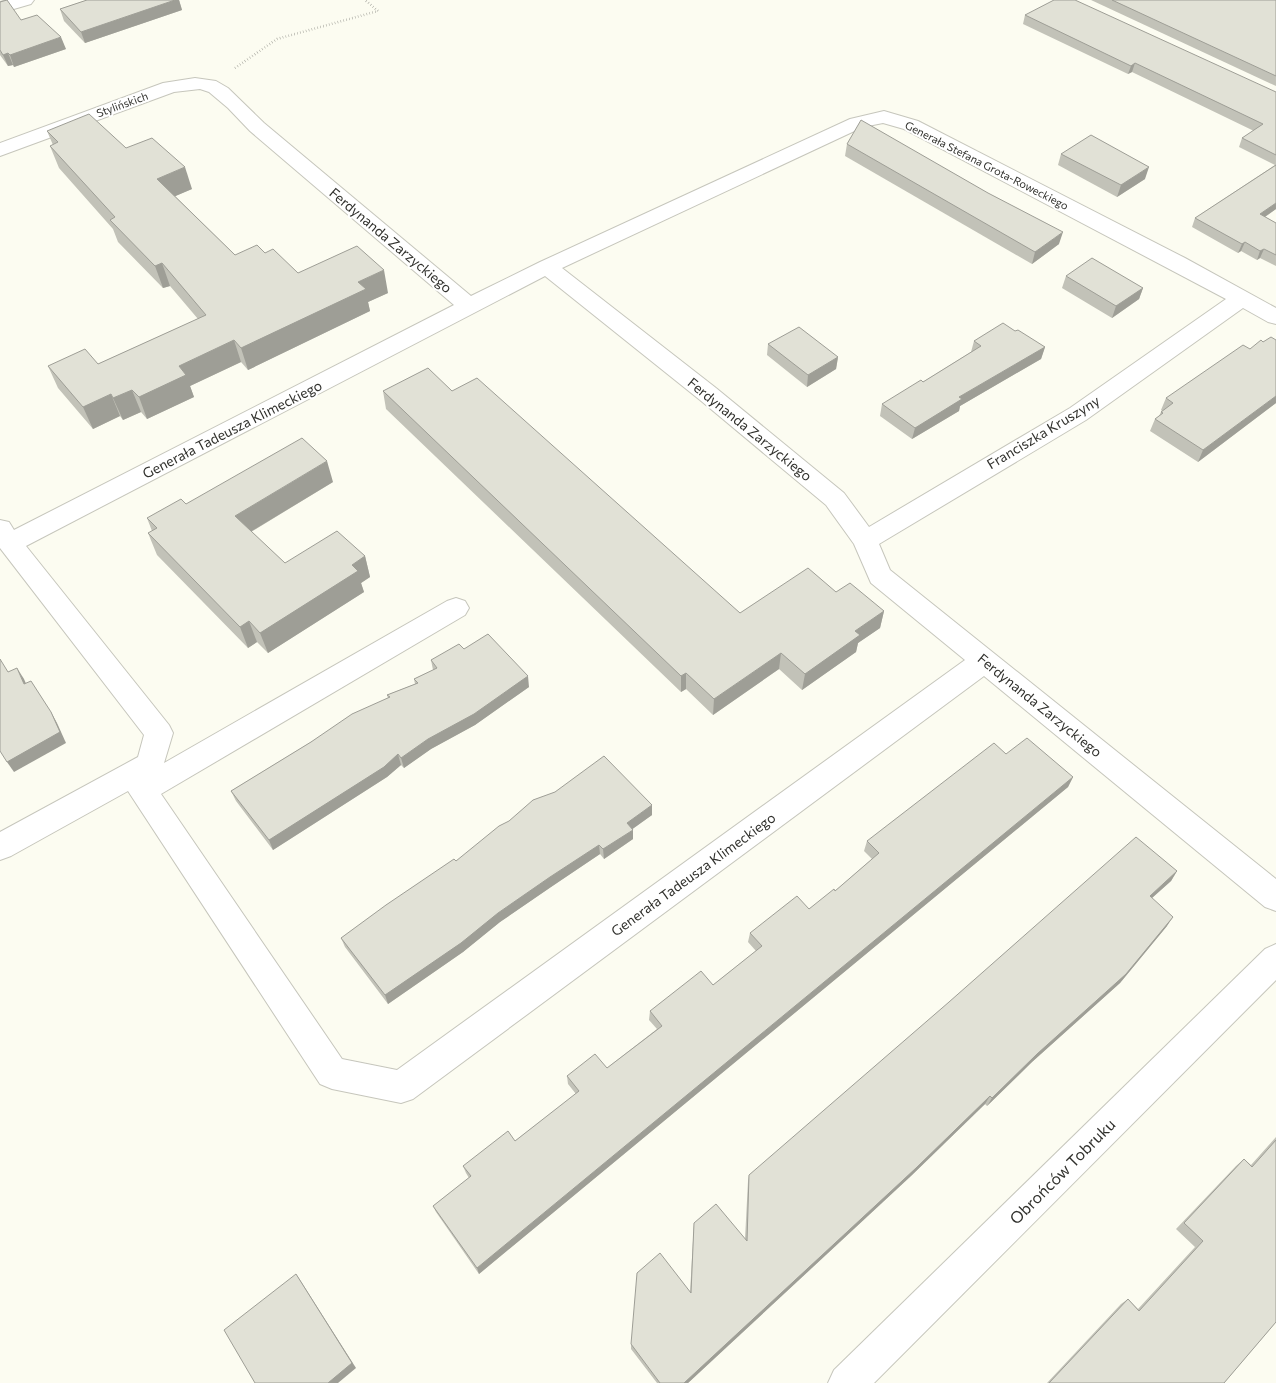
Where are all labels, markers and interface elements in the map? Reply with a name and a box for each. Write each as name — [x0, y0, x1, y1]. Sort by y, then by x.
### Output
street label: Stylińskich — [94, 89, 150, 119]
street label: Generała Stefana Grota-Roweckiego — [903, 118, 1071, 212]
street label: Ferdynanda Zarzyckiego — [326, 184, 456, 296]
street label: Ferdynanda Zarzyckiego — [684, 374, 816, 484]
street label: Generała Tadeusza Klimeckiego — [139, 376, 325, 482]
street label: Franciszka Kruszyny — [984, 392, 1102, 472]
street label: Ferdynanda Zarzyckiego — [974, 650, 1106, 760]
street label: Generała Tadeusza Klimeckiego — [607, 809, 779, 939]
street label: Obrońców Tobruku — [1005, 1114, 1119, 1228]

